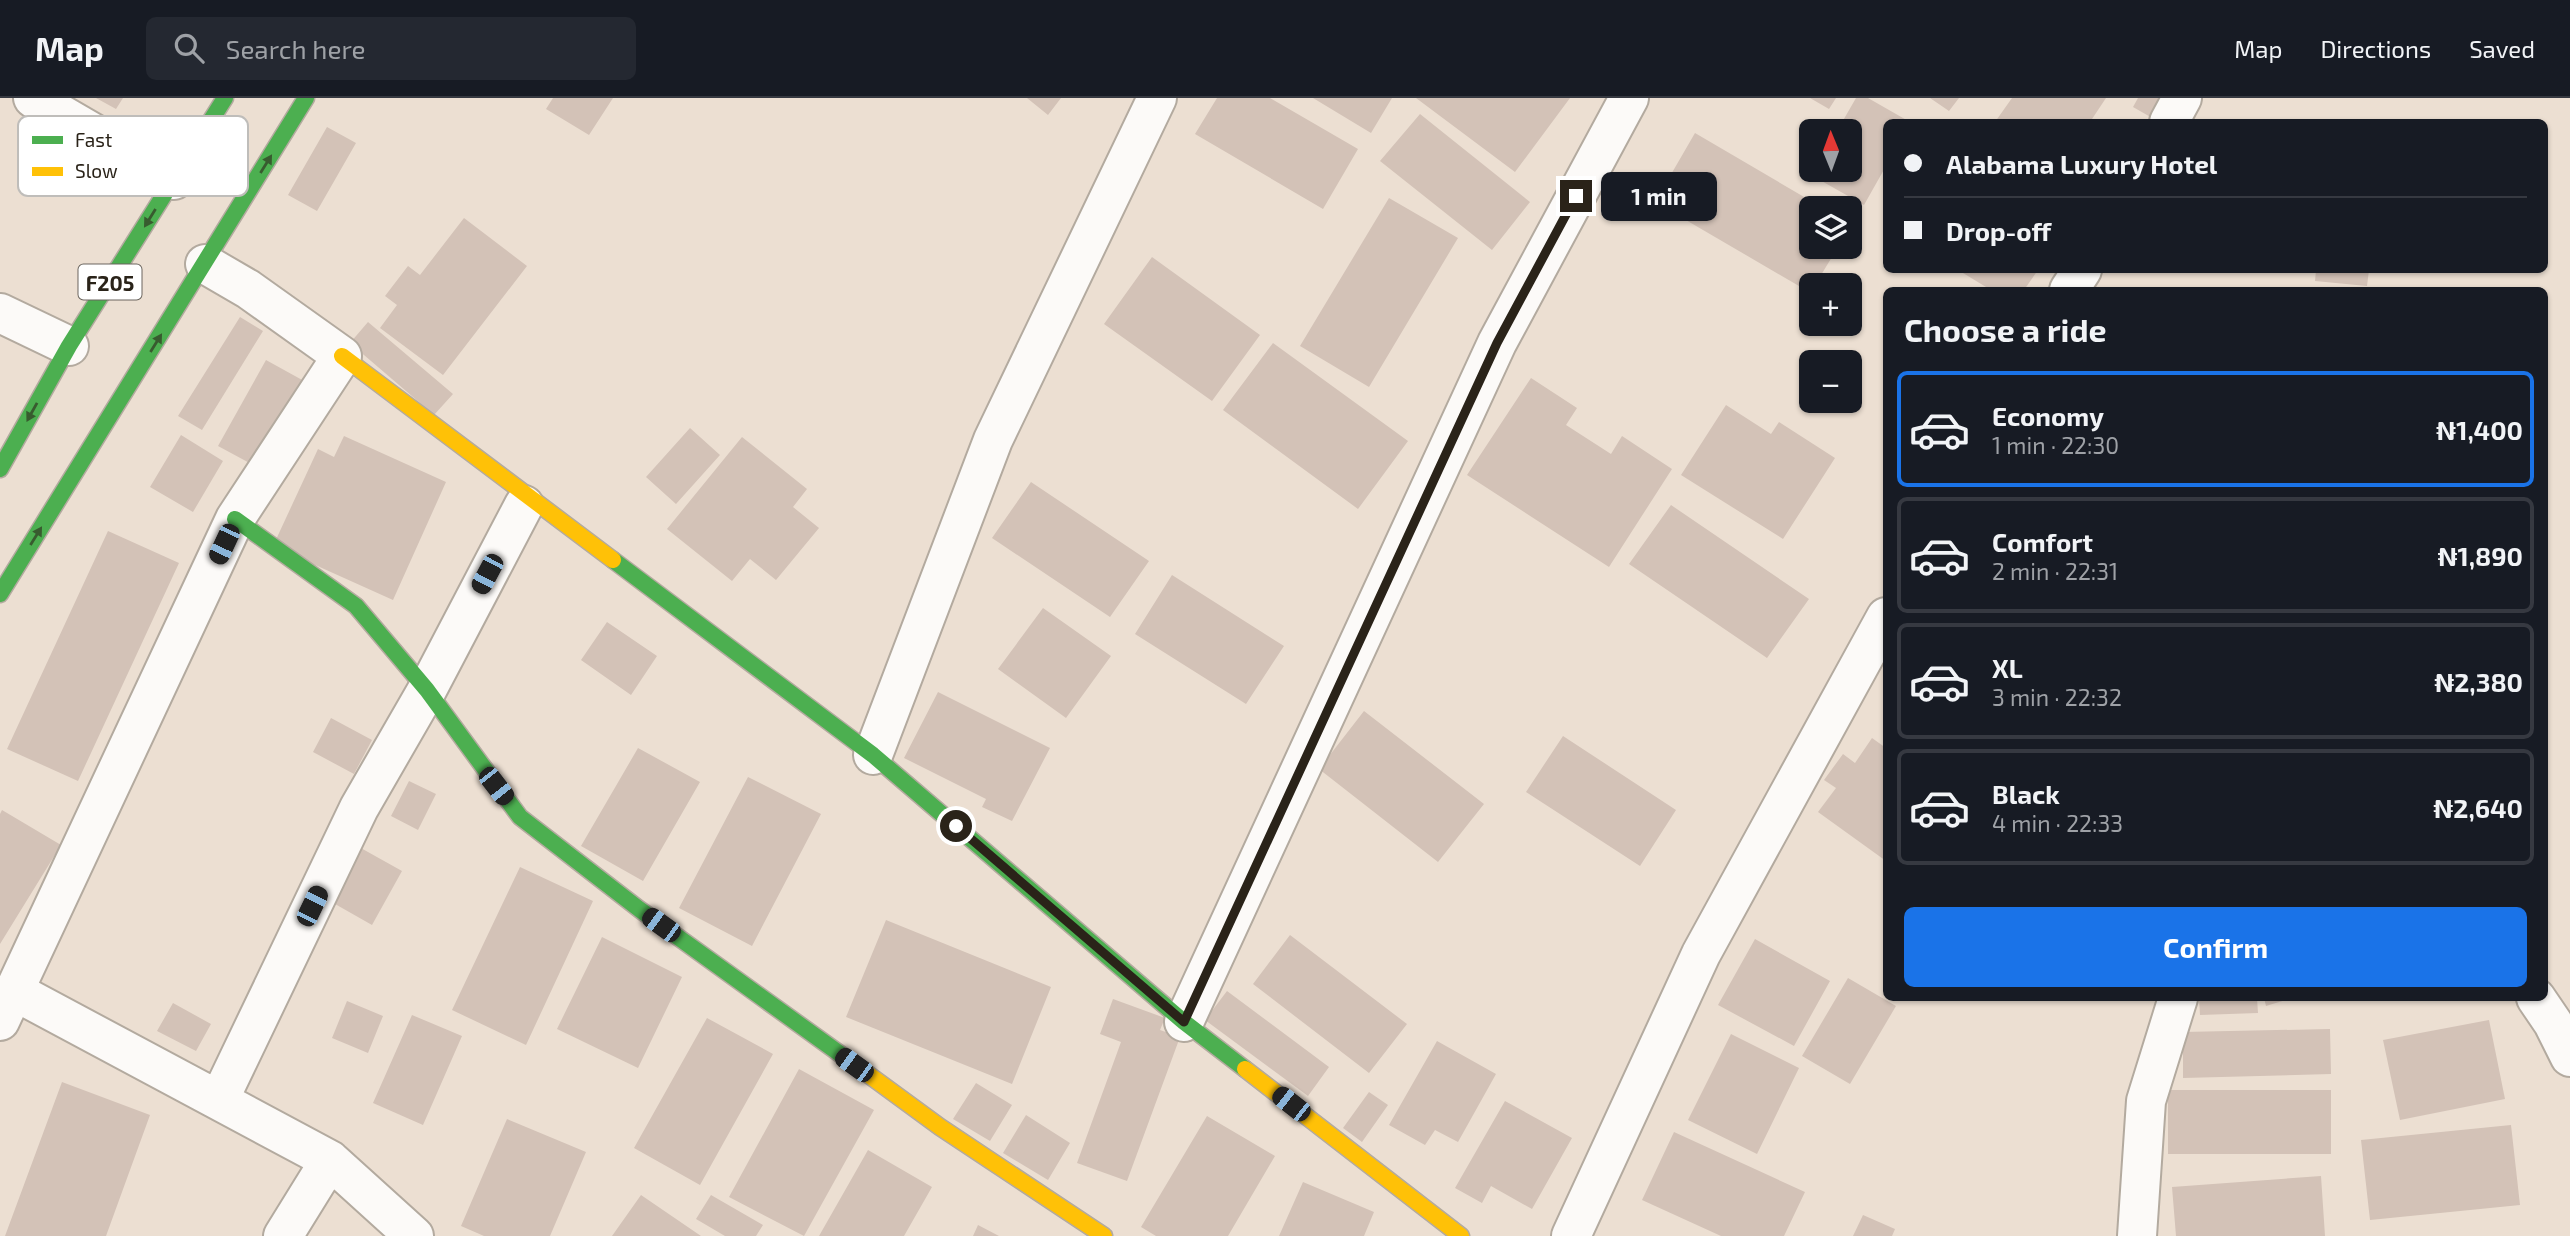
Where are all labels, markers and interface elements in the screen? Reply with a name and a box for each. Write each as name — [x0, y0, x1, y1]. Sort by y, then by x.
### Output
search box — [146, 17, 636, 80]
text: Map — [35, 28, 104, 68]
icon: search — [170, 29, 208, 67]
text: Search here — [226, 33, 365, 64]
text: Map — [2234, 34, 2282, 63]
text: Directions — [2320, 34, 2431, 63]
text: Saved — [2469, 34, 2535, 63]
legend — [18, 116, 248, 196]
north arrow — [1799, 119, 1862, 182]
map controls — [1799, 119, 1862, 413]
text: Fast — [75, 128, 112, 151]
text: Alabama Luxury Hotel — [1946, 148, 2217, 179]
one-way arrow — [260, 154, 272, 173]
text: Slow — [75, 159, 118, 182]
callout: 1 min — [1600, 172, 1716, 220]
route end — [1560, 180, 1592, 212]
text: 1 min — [1631, 182, 1687, 210]
button: layers — [1799, 196, 1862, 259]
one-way arrow — [143, 208, 156, 228]
text: Drop-off — [1946, 215, 2051, 246]
road number: F205 — [78, 264, 142, 300]
button: + — [1799, 273, 1862, 336]
text: Choose a ride — [1904, 310, 2107, 348]
one-way arrow — [149, 333, 162, 352]
button: − — [1799, 350, 1862, 413]
icon: car — [1908, 398, 1971, 461]
text: Economy — [1992, 400, 2104, 431]
one-way arrow — [26, 403, 38, 422]
text: ₦1,400 — [2436, 414, 2523, 445]
text: 1 min · 22:30 — [1992, 431, 2119, 459]
car — [206, 521, 243, 567]
icon: car — [1908, 524, 1971, 587]
text: Comfort — [1992, 526, 2093, 557]
one-way arrow — [29, 527, 42, 546]
text: ₦1,890 — [2437, 540, 2523, 571]
car — [468, 551, 507, 597]
text: 2 min · 22:31 — [1992, 557, 2118, 585]
icon: car — [1908, 650, 1971, 713]
text: XL — [1992, 652, 2023, 683]
text: ₦2,380 — [2434, 666, 2523, 697]
text: 3 min · 22:32 — [1992, 683, 2122, 711]
car — [475, 763, 518, 809]
icon: car — [1908, 776, 1971, 839]
text: Black — [1992, 778, 2060, 809]
text: ₦2,640 — [2433, 792, 2523, 823]
text: 4 min · 22:33 — [1992, 809, 2123, 837]
route start — [940, 810, 972, 842]
car — [294, 883, 331, 929]
car — [638, 904, 685, 946]
button: Confirm — [1904, 907, 2527, 987]
car — [831, 1044, 878, 1086]
car — [1268, 1083, 1315, 1125]

